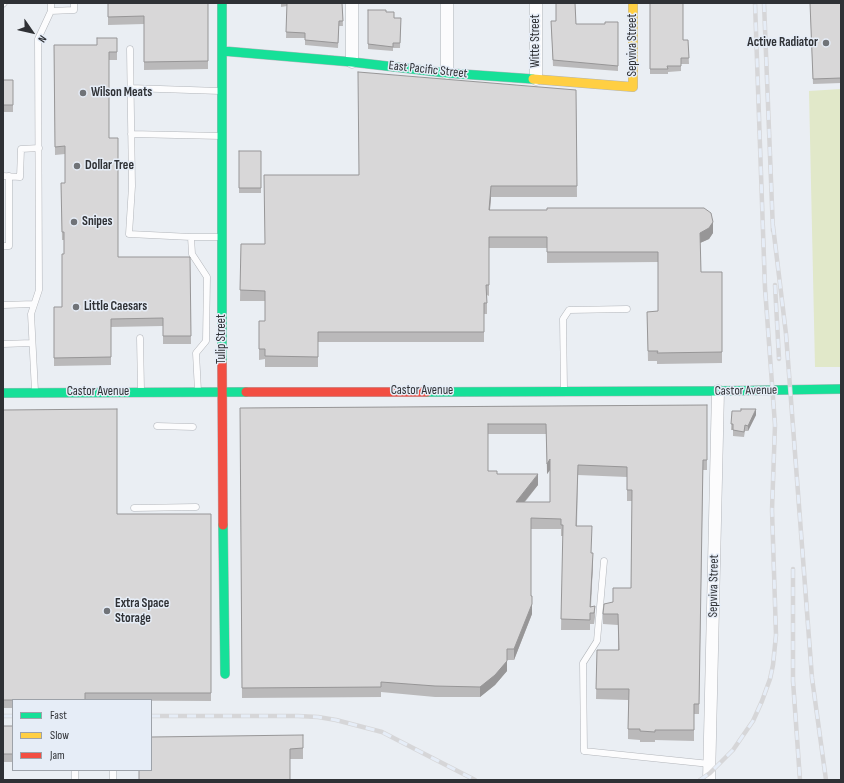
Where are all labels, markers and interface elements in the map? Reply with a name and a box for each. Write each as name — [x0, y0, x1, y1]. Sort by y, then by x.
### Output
north arrow — [12, 12, 52, 52]
street label: Witte Street — [528, 14, 544, 68]
street label: Sepviva Street — [625, 14, 641, 76]
text: N — [35, 33, 49, 45]
place label: Active Radiator — [747, 35, 818, 51]
marker: Active Radiator — [821, 38, 831, 48]
street label: East Pacific Street — [388, 58, 468, 82]
place label: Wilson Meats — [91, 85, 152, 101]
marker: Wilson Meats — [78, 88, 88, 98]
place label: Dollar Tree — [85, 158, 134, 174]
marker: Dollar Tree — [72, 161, 82, 171]
place label: Snipes — [82, 214, 113, 230]
marker: Snipes — [69, 217, 79, 227]
place label: Little Caesars — [84, 299, 147, 315]
marker: Little Caesars — [71, 302, 81, 312]
street label: Tulip Street — [214, 314, 230, 364]
street label: Castor Avenue — [391, 383, 453, 399]
street label: Castor Avenue — [715, 383, 777, 399]
street label: Castor Avenue — [67, 384, 129, 400]
street label: Sepviva Street — [706, 554, 722, 618]
place label: Extra Space Storage — [115, 596, 169, 627]
marker: Extra Space Storage — [102, 606, 112, 616]
legend — [12, 699, 152, 771]
text: Fast — [50, 708, 67, 723]
text: Slow — [50, 728, 69, 743]
text: Jam — [50, 748, 65, 763]

